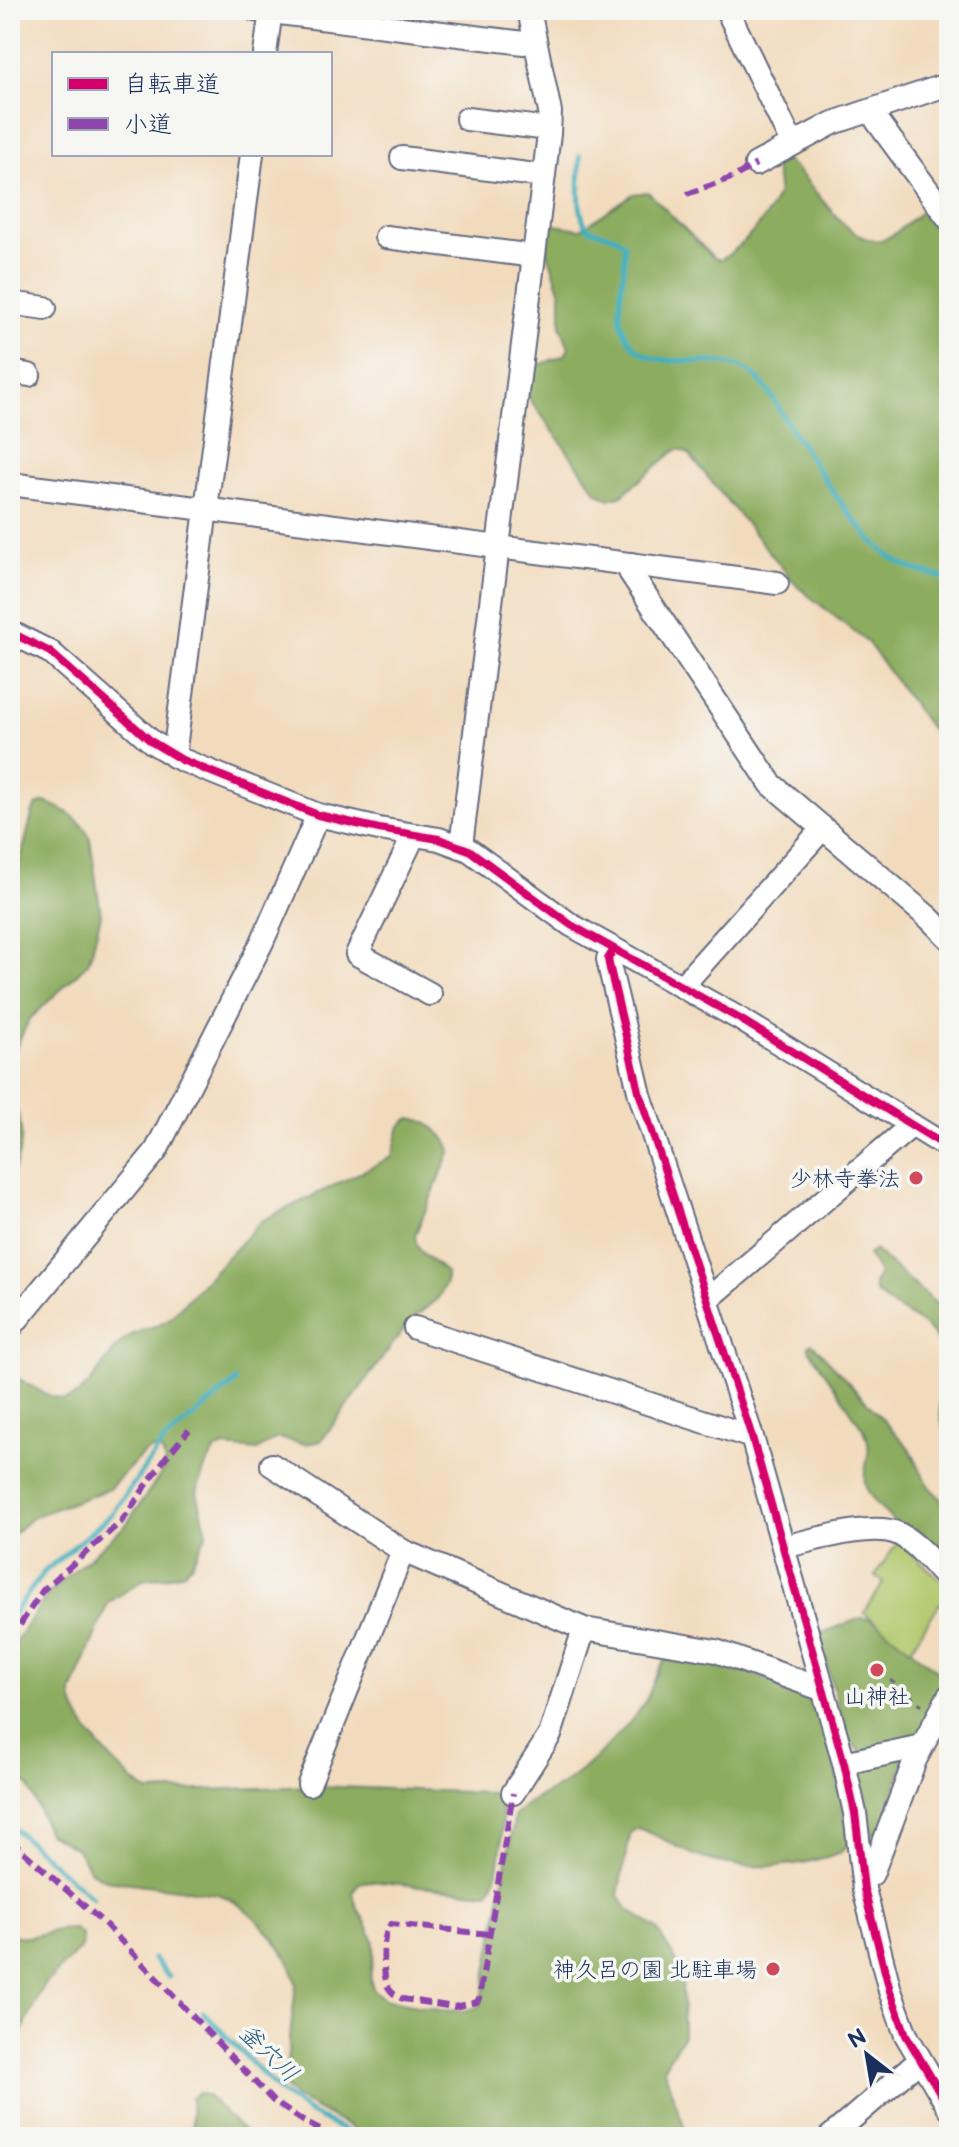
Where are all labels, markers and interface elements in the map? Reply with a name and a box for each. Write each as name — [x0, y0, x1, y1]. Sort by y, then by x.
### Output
legend — [52, 52, 332, 156]
text: 自転車道 — [124, 70, 220, 99]
text: 小道 — [124, 110, 172, 139]
place label: 少林寺拳法 — [790, 1166, 900, 1193]
marker: 少林寺拳法 — [907, 1169, 925, 1187]
marker: 山神社 — [868, 1661, 886, 1679]
place label: 山神社 — [844, 1684, 910, 1711]
place label: 神久呂の園 北駐車場 — [553, 1957, 757, 1984]
marker: 神久呂の園 北駐車場 — [764, 1960, 782, 1978]
north arrow — [827, 2015, 907, 2095]
water label: 釜穴川 — [233, 2018, 305, 2089]
text: N — [843, 2023, 872, 2055]

